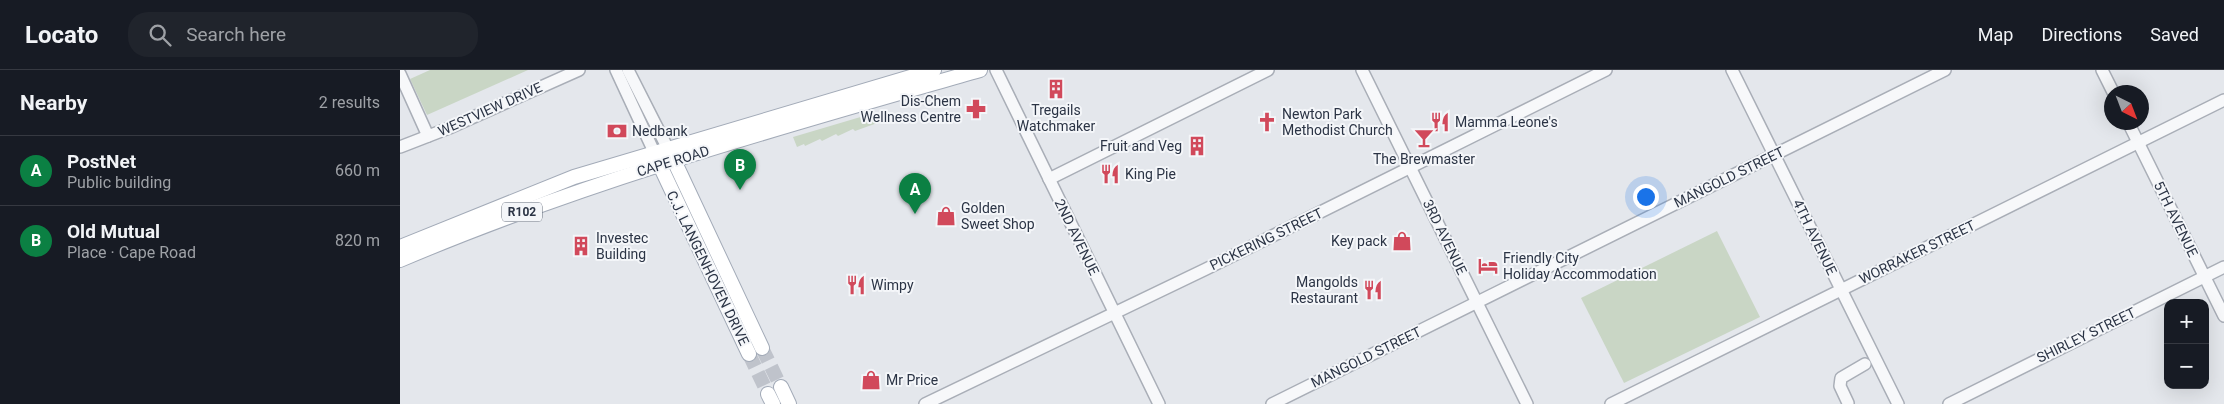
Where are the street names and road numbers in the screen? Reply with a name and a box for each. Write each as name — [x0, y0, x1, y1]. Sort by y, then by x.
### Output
street label: WESTVIEW DRIVE — [435, 79, 545, 139]
street label: CAPE ROAD — [635, 142, 711, 180]
street label: MANGOLD STREET — [1671, 143, 1787, 211]
street label: 5TH AVENUE — [2151, 179, 2201, 259]
street label: C.J. LANGENHOVEN DRIVE — [663, 188, 753, 348]
street label: 2ND AVENUE — [1052, 196, 1102, 278]
street label: 3RD AVENUE — [1420, 197, 1470, 277]
street label: 4TH AVENUE — [1790, 197, 1840, 277]
road number: R102 — [502, 202, 542, 222]
street label: PICKERING STREET — [1207, 204, 1326, 273]
street label: WORRAKER STREET — [1856, 217, 1978, 287]
street label: SHIRLEY STREET — [2034, 304, 2139, 366]
street label: MANGOLD STREET — [1308, 323, 1424, 391]

